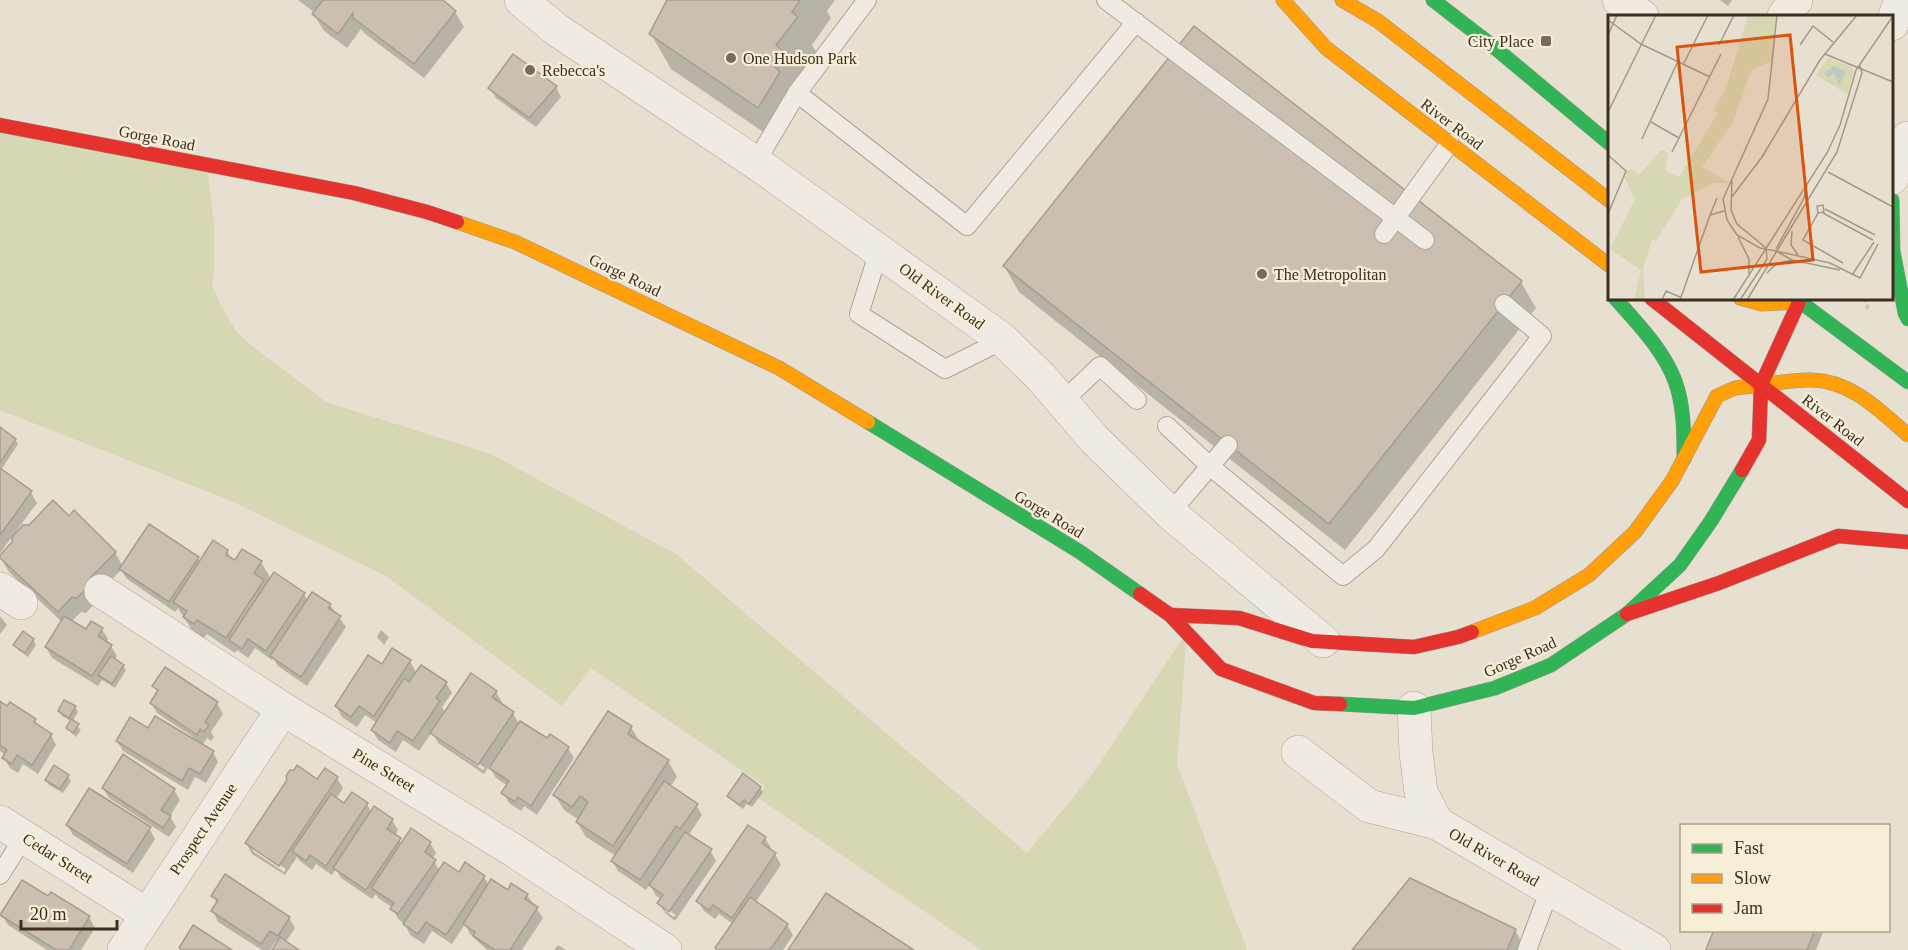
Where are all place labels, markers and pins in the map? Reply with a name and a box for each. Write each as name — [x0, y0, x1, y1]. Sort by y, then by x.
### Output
place label: City Place — [1468, 33, 1534, 51]
marker: City Place — [1539, 34, 1553, 48]
place label: One Hudson Park — [743, 50, 857, 67]
marker: One Hudson Park — [724, 51, 738, 65]
place label: Rebecca's — [542, 62, 605, 79]
marker: Rebecca's — [523, 63, 537, 77]
place label: The Metropolitan — [1274, 266, 1386, 284]
marker: The Metropolitan — [1255, 267, 1269, 281]

